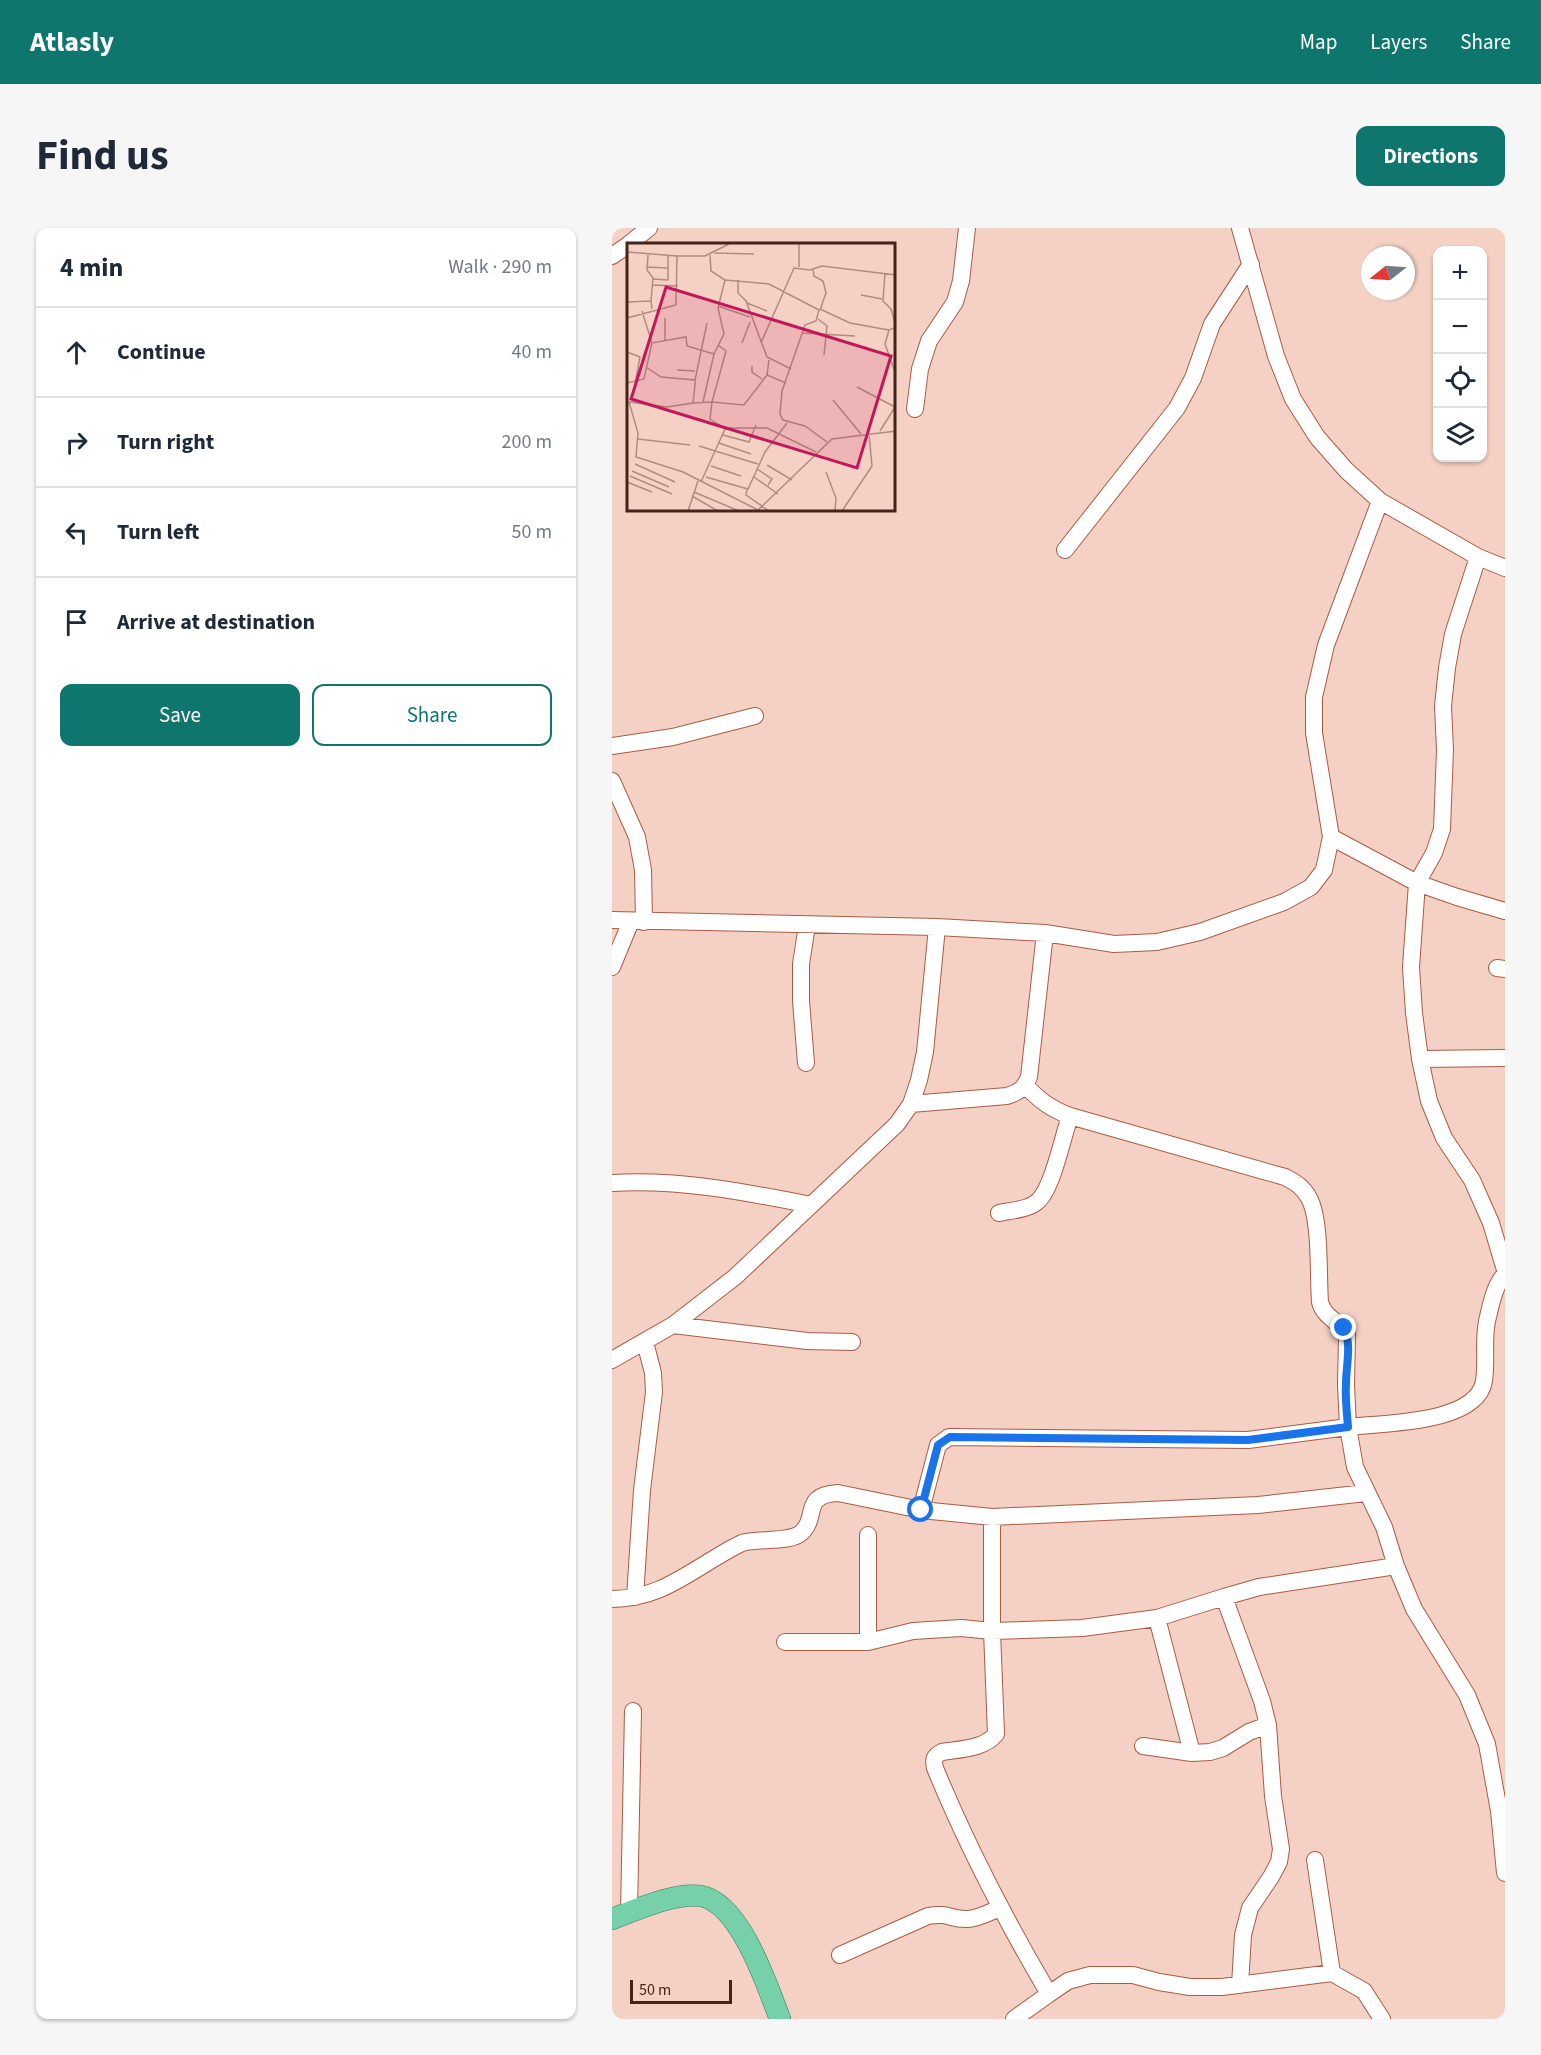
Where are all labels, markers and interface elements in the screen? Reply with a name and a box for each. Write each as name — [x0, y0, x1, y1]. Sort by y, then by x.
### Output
text: Atlasly — [30, 22, 114, 62]
text: Map — [1300, 27, 1337, 57]
text: Layers — [1370, 27, 1427, 57]
text: Share — [1460, 27, 1511, 57]
text: Find us — [36, 126, 169, 186]
button: Directions — [1356, 126, 1505, 186]
inset map — [627, 243, 896, 512]
north arrow — [1361, 246, 1415, 300]
map controls — [1433, 246, 1487, 462]
button: + — [1433, 246, 1487, 300]
text: 4 min — [60, 249, 123, 286]
text: Walk · 290 m — [448, 253, 552, 281]
button: − — [1433, 300, 1487, 354]
icon: ahead — [60, 336, 93, 369]
text: Continue — [117, 336, 206, 368]
text: 40 m — [512, 338, 552, 366]
button: locate — [1433, 354, 1487, 408]
button: layers — [1433, 408, 1487, 462]
icon: right — [60, 426, 93, 459]
text: Turn right — [117, 426, 214, 458]
text: 200 m — [502, 428, 552, 456]
icon: left — [60, 516, 93, 549]
text: Turn left — [117, 516, 199, 548]
text: 50 m — [512, 518, 552, 546]
icon: arrive — [60, 606, 93, 639]
text: Arrive at destination — [117, 606, 315, 638]
button: Save — [60, 684, 300, 746]
button: Share — [312, 684, 552, 746]
route end — [1330, 1314, 1356, 1340]
route start — [907, 1496, 933, 1522]
scale bar — [630, 1977, 732, 2004]
text: 50 m — [639, 1979, 671, 2001]

